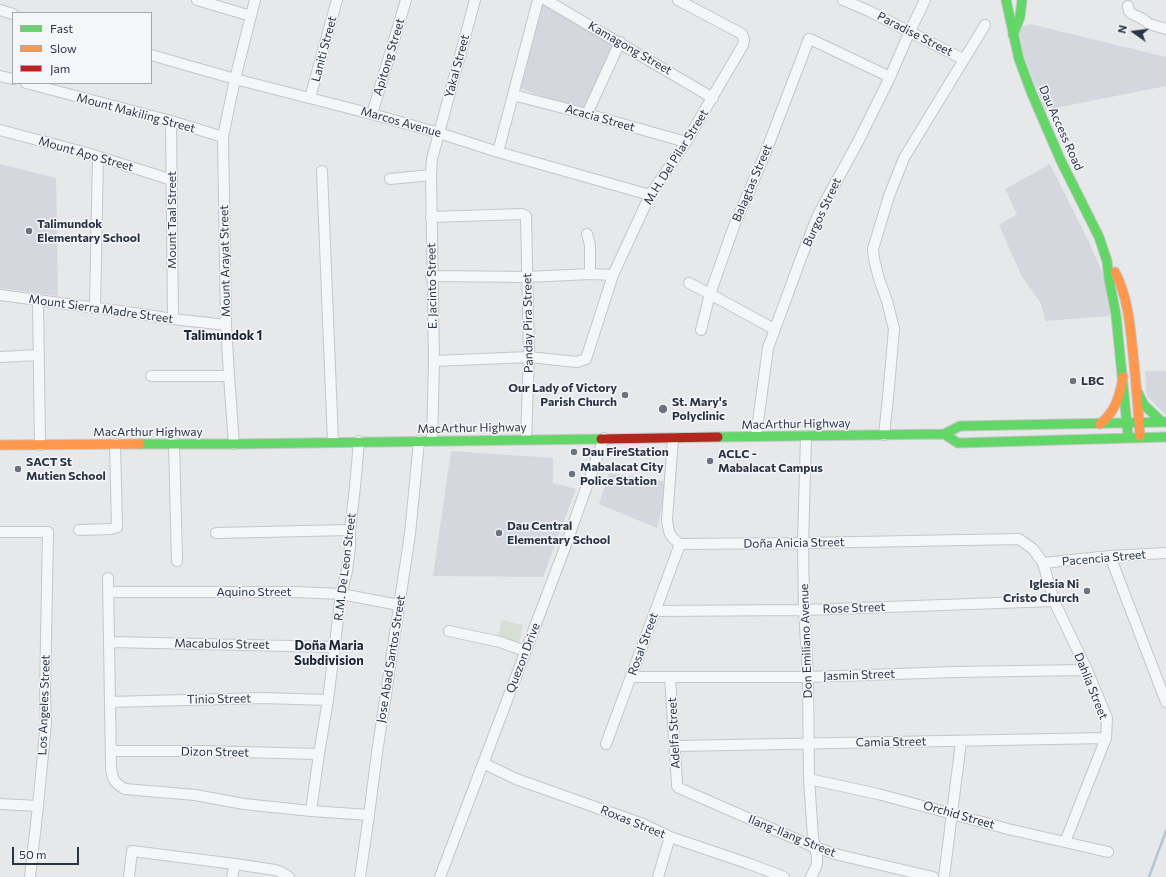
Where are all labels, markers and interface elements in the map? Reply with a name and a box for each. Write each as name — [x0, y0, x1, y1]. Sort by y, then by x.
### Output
street label: Paradise Street — [875, 9, 955, 59]
legend — [12, 12, 152, 84]
north arrow — [1114, 12, 1154, 52]
street label: Laniti Street — [308, 15, 340, 83]
street label: Apitong Street — [370, 17, 408, 97]
street label: Kamagong Street — [586, 18, 674, 78]
text: Fast — [50, 21, 73, 35]
text: N — [1115, 23, 1129, 35]
street label: Yakal Street — [442, 33, 472, 99]
text: Slow — [50, 41, 77, 55]
text: Jam — [50, 61, 70, 75]
street label: Dau Access Road — [1036, 83, 1086, 173]
street label: Mount Makiling Street — [75, 90, 197, 136]
street label: Acacia Street — [564, 101, 636, 135]
street label: Marcos Avenue — [359, 104, 443, 140]
street label: M.H. Del Pilar Street — [641, 107, 711, 207]
street label: Mount Apo Street — [37, 134, 135, 174]
street label: Balagtas Street — [729, 142, 775, 224]
street label: Mount Taal Street — [165, 171, 179, 269]
street label: Burgos Street — [800, 175, 844, 249]
street label: Mount Arayat Street — [217, 205, 233, 317]
place label: Talimundok Elementary School — [37, 217, 140, 245]
marker: Talimundok Elementary School — [24, 226, 34, 236]
street label: E. Jacinto Street — [424, 243, 440, 329]
street label: Panday Pira Street — [520, 273, 536, 373]
street label: Mount Sierra Madre Street — [28, 292, 174, 326]
district label: Talimundok 1 — [184, 328, 262, 344]
place label: LBC — [1081, 374, 1104, 388]
marker: LBC — [1068, 376, 1078, 386]
place label: Our Lady of Victory Parish Church — [508, 381, 617, 409]
marker: Our Lady of Victory Parish Church — [620, 390, 630, 400]
place label: St. Mary's Polyclinic — [672, 395, 727, 423]
marker: St. Mary's Polyclinic — [657, 403, 669, 415]
street label: MacArthur Highway — [741, 416, 851, 432]
street label: MacArthur Highway — [417, 420, 527, 436]
street label: MacArthur Highway — [93, 425, 203, 439]
place label: Dau FireStation — [582, 445, 669, 459]
marker: Dau FireStation — [569, 447, 579, 457]
place label: ACLC - Mabalacat Campus — [718, 447, 823, 475]
place label: SACT St Mutien School — [26, 455, 106, 483]
marker: ACLC - Mabalacat Campus — [705, 456, 715, 466]
place label: Mabalacat City Police Station — [580, 460, 663, 488]
marker: SACT St Mutien School — [13, 464, 23, 474]
marker: Mabalacat City Police Station — [567, 469, 577, 479]
street label: R.M. De Leon Street — [331, 512, 359, 622]
place label: Dau Central Elementary School — [507, 519, 610, 547]
marker: Dau Central Elementary School — [494, 528, 504, 538]
street label: Doña Anicia Street — [743, 535, 845, 551]
street label: Pacencia Street — [1061, 547, 1147, 569]
place label: Iglesia Ni Cristo Church — [1003, 577, 1079, 605]
street label: Don Emiliano Avenue — [797, 583, 815, 699]
street label: Aquino Street — [216, 585, 292, 599]
marker: Iglesia Ni Cristo Church — [1082, 586, 1092, 596]
street label: Jose Abad Santos Street — [374, 594, 408, 724]
street label: Rose Street — [822, 600, 886, 616]
street label: Rosal Street — [625, 611, 661, 677]
street label: Quezon Drive — [503, 621, 543, 695]
street label: Macabulos Street — [174, 636, 270, 652]
district label: Doña Maria Subdivision — [294, 638, 364, 669]
street label: Dahlia Street — [1071, 651, 1111, 721]
street label: Los Angeles Street — [35, 654, 53, 756]
street label: Jasmin Street — [823, 667, 895, 683]
street label: Tinio Street — [187, 691, 251, 707]
street label: Adelfa Street — [665, 697, 683, 769]
street label: Camia Street — [856, 734, 926, 750]
street label: Dizon Street — [181, 744, 249, 760]
street label: Orchid Street — [922, 798, 996, 832]
street label: Roxas Street — [598, 802, 668, 842]
street label: Ilang-Ilang Street — [746, 812, 838, 860]
scale bar — [14, 839, 81, 865]
text: 50 m — [19, 847, 47, 861]

